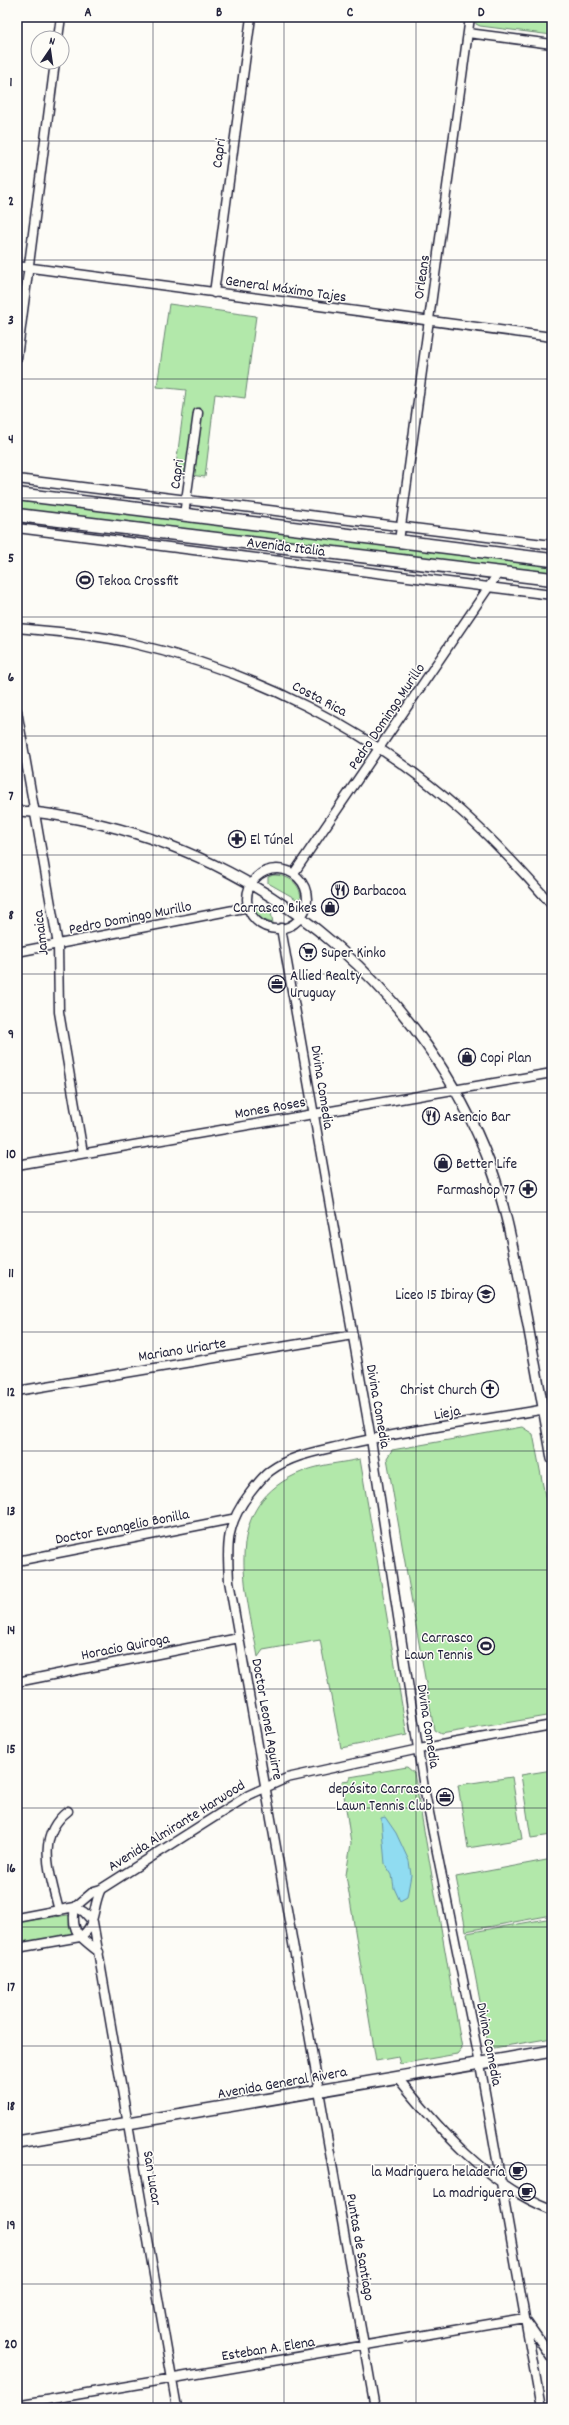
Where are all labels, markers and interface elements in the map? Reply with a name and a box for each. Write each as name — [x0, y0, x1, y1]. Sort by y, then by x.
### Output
text: A — [84, 4, 92, 23]
text: B — [216, 4, 222, 23]
text: C — [347, 4, 354, 23]
text: D — [478, 4, 485, 23]
north arrow — [30, 30, 70, 70]
text: N — [47, 34, 57, 51]
text: 1 — [10, 74, 13, 93]
street label: Capri — [207, 137, 233, 170]
text: 2 — [8, 193, 14, 212]
street label: Orleans — [409, 254, 437, 301]
street label: General Máximo Tajes — [224, 271, 348, 309]
text: 3 — [8, 312, 14, 331]
text: 4 — [8, 431, 14, 450]
street label: Capri — [165, 458, 191, 491]
street label: Avenida Italia — [245, 532, 327, 564]
text: 5 — [8, 550, 14, 569]
sports icon: Tekoa Crossfit — [75, 570, 95, 590]
place label: Tekoa Crossfit — [98, 571, 179, 593]
street label: Pedro Domingo Murillo — [344, 659, 432, 775]
text: 6 — [8, 669, 15, 688]
street label: Costa Rica — [288, 676, 351, 724]
text: 7 — [9, 788, 14, 807]
pharmacy icon: El Túnel — [227, 829, 247, 849]
place label: El Túnel — [250, 830, 294, 852]
restaurant icon: Barbacoa — [330, 880, 350, 900]
place label: Barbacoa — [353, 881, 407, 903]
street label: Pedro Domingo Murillo — [67, 896, 194, 942]
shop icon: Carrasco Bikes — [320, 897, 340, 917]
place label: Carrasco Bikes — [233, 898, 317, 920]
text: 8 — [8, 907, 14, 926]
street label: Jamaica — [28, 908, 56, 957]
supermarket icon: Super Kinko — [298, 942, 318, 962]
place label: Super Kinko — [321, 943, 386, 965]
place label: Allied Realty Uruguay — [290, 966, 362, 1005]
office icon: Allied Realty Uruguay — [267, 974, 287, 994]
text: 9 — [8, 1026, 14, 1045]
street label: Divina Comedia — [304, 1044, 339, 1132]
shop icon: Copi Plan — [457, 1047, 477, 1067]
place label: Copi Plan — [480, 1048, 532, 1070]
street label: Mones Roses — [233, 1092, 308, 1126]
restaurant icon: Asencio Bar — [421, 1106, 441, 1126]
place label: Asencio Bar — [444, 1107, 511, 1129]
text: 10 — [6, 1146, 16, 1165]
shop icon: Better Life — [433, 1153, 453, 1173]
place label: Better Life — [456, 1154, 518, 1176]
pharmacy icon: Farmashop 77 — [518, 1179, 538, 1199]
place label: Farmashop 77 — [437, 1180, 515, 1202]
text: 11 — [8, 1265, 14, 1284]
school or university icon: Liceo 15 Ibiray — [476, 1284, 496, 1304]
place label: Liceo 15 Ibiray — [395, 1285, 474, 1307]
street label: Mariano Uriarte — [137, 1333, 228, 1369]
street label: Divina Comedia — [359, 1363, 395, 1451]
church icon: Christ Church — [480, 1379, 500, 1399]
place label: Christ Church — [400, 1380, 477, 1402]
text: 12 — [7, 1384, 16, 1403]
street label: Lieja — [432, 1401, 463, 1427]
text: 13 — [7, 1503, 16, 1522]
street label: Doctor Evangelio Bonilla — [54, 1504, 192, 1552]
text: 14 — [7, 1622, 15, 1641]
street label: Horacio Quiroga — [79, 1628, 172, 1667]
place label: Carrasco Lawn Tennis — [404, 1628, 473, 1667]
sports icon: Carrasco Lawn Tennis — [476, 1636, 496, 1656]
street label: Doctor Leonel Aguirre — [244, 1657, 288, 1782]
street label: Divina Comedia — [410, 1683, 445, 1771]
text: 15 — [7, 1741, 15, 1760]
street label: Avenida Almirante Harwood — [104, 1775, 250, 1878]
place label: depósito Carrasco Lawn Tennis Club — [328, 1779, 432, 1818]
office icon: depósito Carrasco Lawn Tennis Club — [435, 1787, 455, 1807]
text: 16 — [6, 1860, 16, 1879]
text: 17 — [7, 1979, 15, 1998]
street label: Divina Comedia — [469, 2001, 507, 2089]
street label: Avenida General Rivera — [216, 2062, 350, 2106]
text: 18 — [7, 2098, 15, 2117]
street label: San Lucar — [136, 2149, 166, 2208]
cafe icon: la Madriguera heladería — [508, 2161, 528, 2181]
place label: la Madriguera heladería — [371, 2162, 506, 2184]
cafe icon: La madriguera — [517, 2182, 537, 2202]
place label: La madriguera — [432, 2183, 515, 2205]
street label: Puntas de Santiago — [339, 2192, 379, 2303]
text: 19 — [7, 2217, 15, 2236]
street label: Esteban A. Elena — [220, 2332, 318, 2368]
text: 20 — [5, 2336, 17, 2355]

